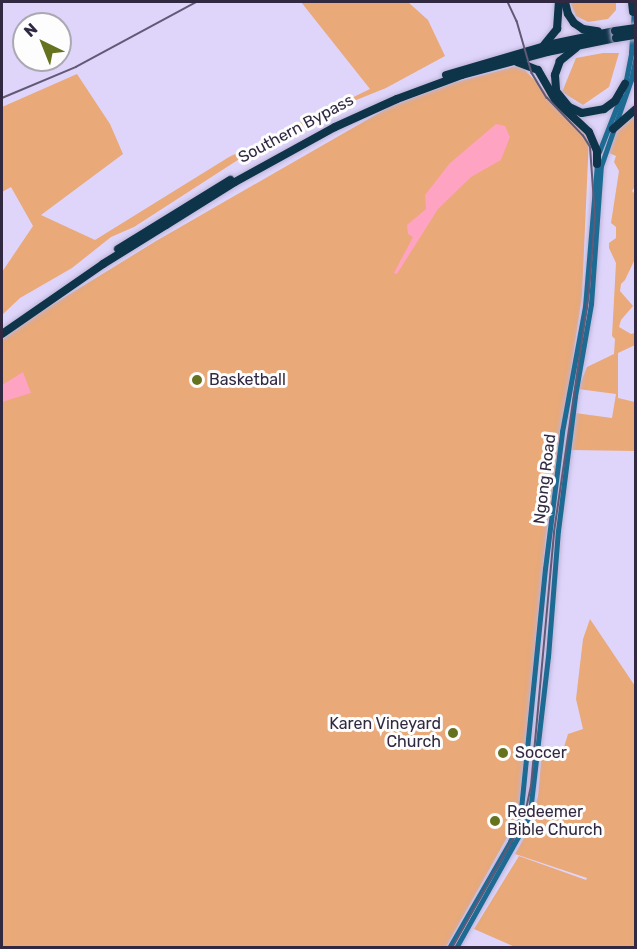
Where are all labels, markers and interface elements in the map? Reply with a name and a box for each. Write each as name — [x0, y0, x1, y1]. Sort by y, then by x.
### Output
north arrow — [12, 12, 72, 72]
text: N — [20, 19, 41, 41]
street label: Southern Bypass — [235, 91, 357, 167]
place label: Basketball — [209, 370, 286, 390]
marker: Basketball — [190, 373, 204, 387]
street label: Ngong Road — [530, 433, 560, 525]
place label: Karen Vineyard Church — [329, 714, 441, 752]
marker: Karen Vineyard Church — [446, 726, 460, 740]
place label: Soccer — [515, 743, 567, 763]
marker: Soccer — [496, 746, 510, 760]
place label: Redeemer Bible Church — [507, 802, 602, 840]
marker: Redeemer Bible Church — [488, 814, 502, 828]

